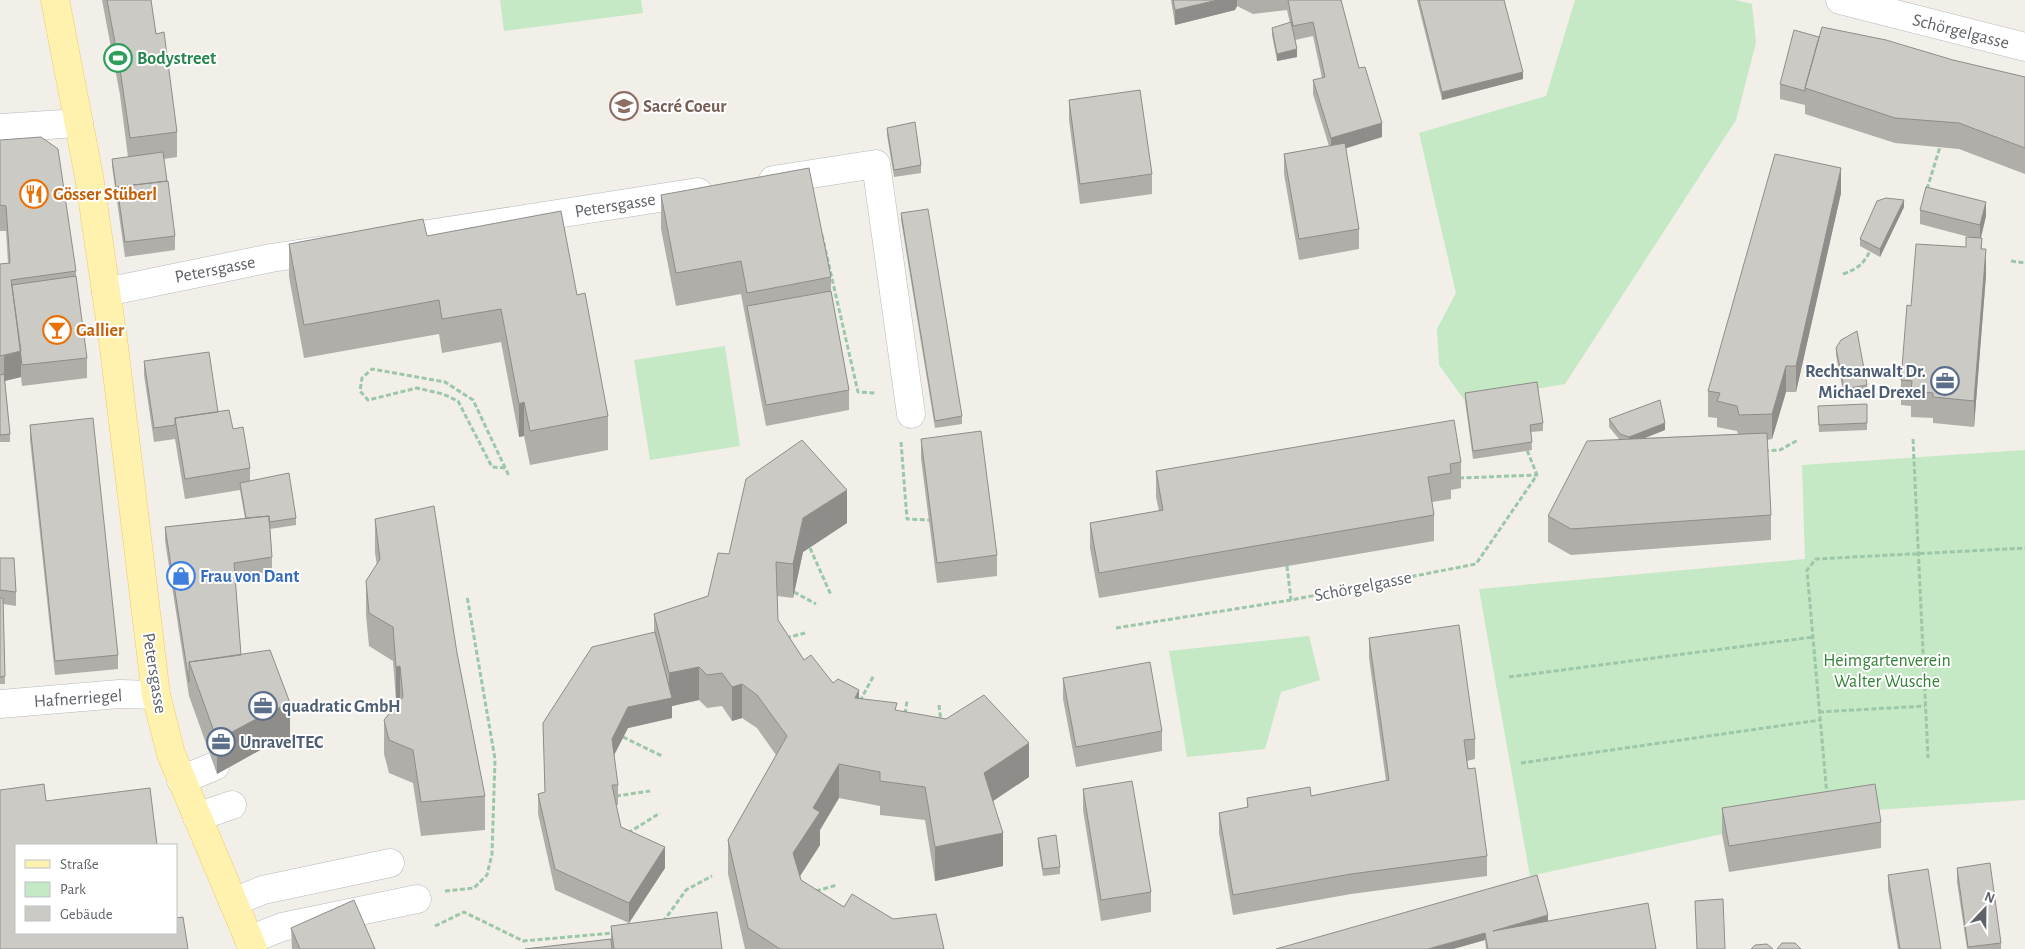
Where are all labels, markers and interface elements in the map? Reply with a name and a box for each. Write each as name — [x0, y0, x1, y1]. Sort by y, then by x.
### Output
street label: Schörgelgasse — [1911, 11, 2011, 53]
sports icon: Bodystreet — [103, 43, 133, 73]
place label: Bodystreet — [137, 50, 216, 68]
school or university icon: Sacré Coeur — [609, 91, 639, 121]
place label: Sacré Coeur — [643, 98, 727, 116]
restaurant icon: Gösser Stüberl — [19, 179, 49, 209]
place label: Gösser Stüberl — [53, 186, 157, 204]
street label: Petersgasse — [573, 191, 657, 221]
street label: Petersgasse — [173, 253, 257, 287]
bar icon: Gallier — [42, 315, 72, 345]
place label: Gallier — [76, 322, 125, 340]
place label: Rechtsanwalt Dr. Michael Drexel — [1805, 363, 1926, 402]
office icon: Rechtsanwalt Dr. Michael Drexel — [1930, 366, 1960, 396]
shop icon: Frau von Dant — [166, 561, 196, 591]
place label: Frau von Dant — [200, 568, 299, 586]
street label: Schörgelgasse — [1313, 569, 1413, 605]
street label: Petersgasse — [139, 631, 169, 715]
park label: Heimgartenverein Walter Wusche — [1823, 652, 1951, 691]
street label: Hafnerriegel — [33, 687, 123, 711]
office icon: quadratic GmbH — [248, 691, 278, 721]
place label: quadratic GmbH — [282, 698, 401, 716]
office icon: UnravelTEC — [206, 727, 236, 757]
place label: UnravelTEC — [240, 734, 324, 752]
legend — [15, 844, 178, 934]
text: Straße — [60, 857, 99, 872]
text: Park — [60, 882, 86, 897]
north arrow — [1960, 884, 2010, 934]
text: N — [1982, 890, 1997, 906]
text: Gebäude — [60, 907, 113, 922]

